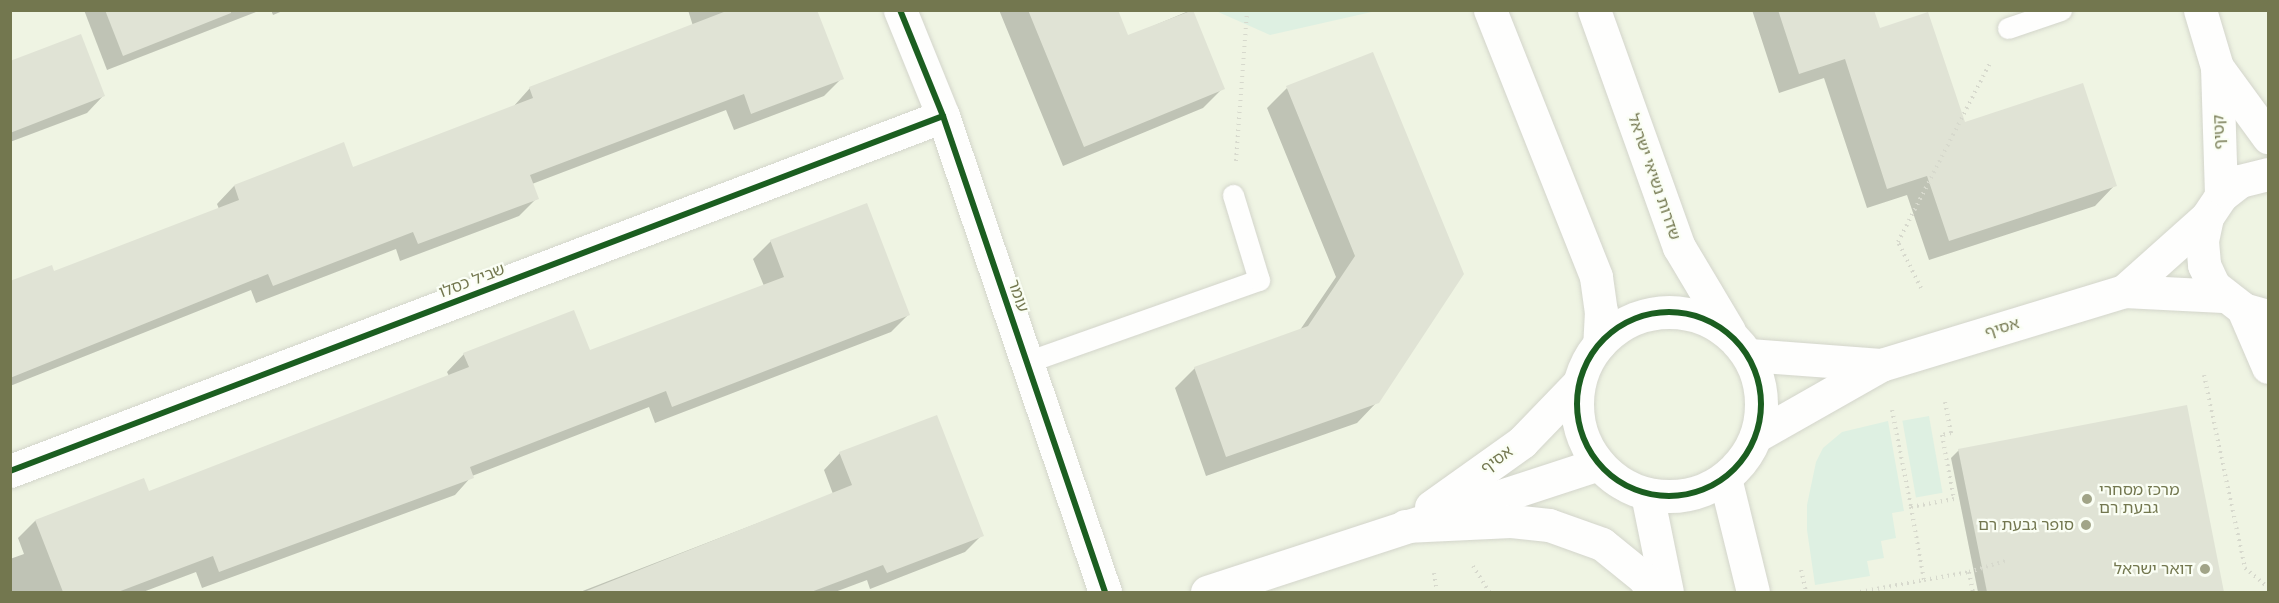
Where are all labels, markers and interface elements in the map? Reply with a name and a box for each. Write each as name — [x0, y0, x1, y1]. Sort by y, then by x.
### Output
street label: שדרות נשיאי ישראל — [1623, 111, 1685, 243]
street label: קטיף — [2209, 114, 2229, 150]
street label: שביל כסלו — [436, 260, 508, 302]
street label: עומר — [1004, 277, 1032, 315]
street label: אסיף — [1982, 314, 2022, 342]
street label: אסיף — [1477, 442, 1517, 478]
place label: מרכז מסחרי גבעת רם — [2099, 480, 2180, 518]
marker: מרכז מסחרי גבעת רם — [2080, 492, 2094, 506]
place label: סופר גבעת רם — [1978, 515, 2074, 535]
marker: סופר גבעת רם — [2079, 518, 2093, 532]
place label: דואר ישראל — [2114, 559, 2193, 579]
marker: דואר ישראל — [2198, 562, 2212, 576]

